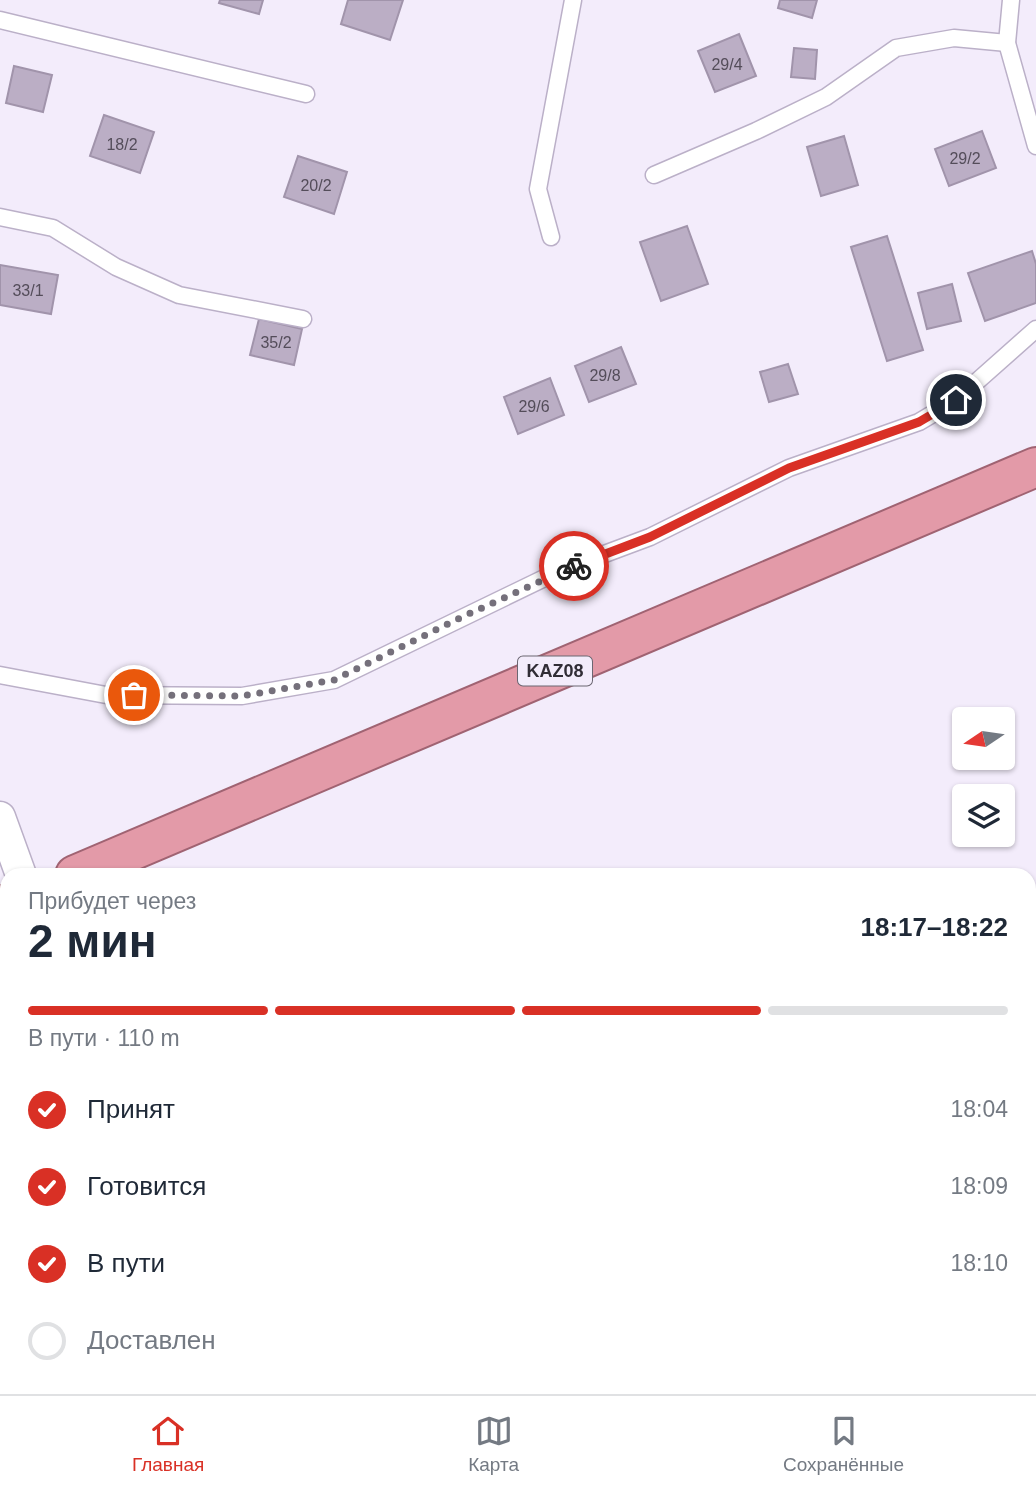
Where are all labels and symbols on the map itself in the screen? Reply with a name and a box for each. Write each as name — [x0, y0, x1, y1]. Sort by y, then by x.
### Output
house number: 29/4 — [711, 56, 743, 73]
house number: 18/2 — [106, 136, 138, 153]
house number: 29/2 — [949, 150, 981, 167]
house number: 20/2 — [300, 177, 332, 194]
house number: 33/1 — [12, 282, 44, 299]
house number: 35/2 — [260, 334, 292, 351]
house number: 29/8 — [589, 367, 621, 384]
pin — [926, 370, 986, 430]
house number: 29/6 — [518, 398, 550, 415]
courier — [539, 531, 609, 601]
road number: KAZ08 — [518, 656, 592, 686]
pin — [104, 665, 164, 725]
north arrow — [952, 707, 1015, 770]

